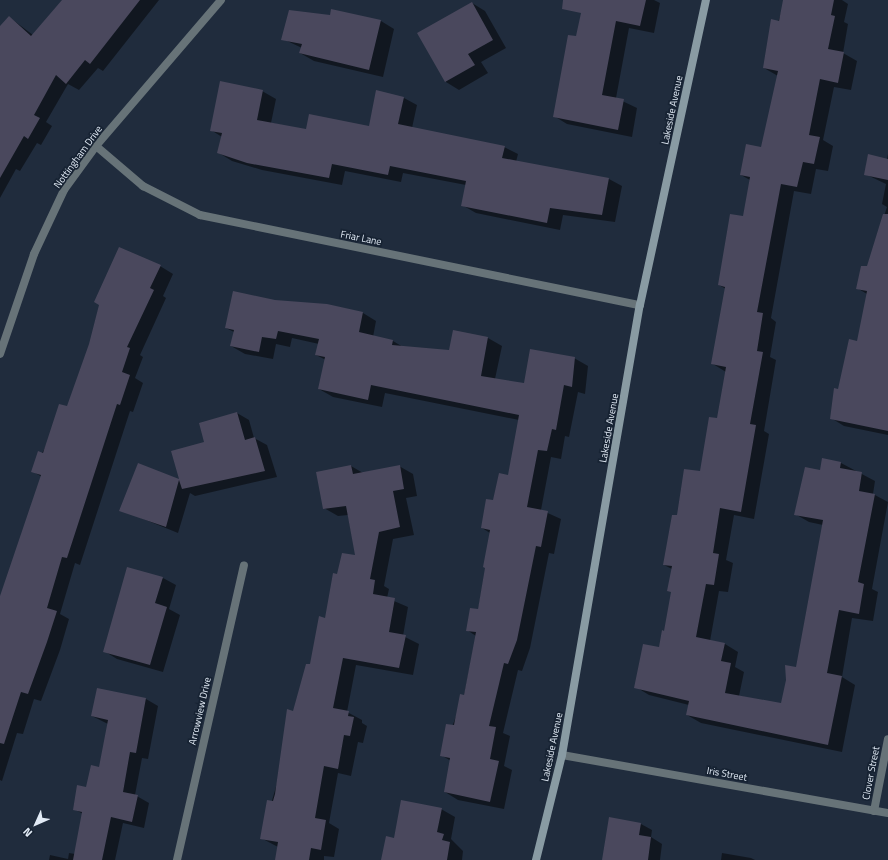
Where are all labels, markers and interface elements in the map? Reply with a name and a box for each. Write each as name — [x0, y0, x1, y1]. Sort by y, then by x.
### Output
street label: Lakeside Avenue — [659, 74, 685, 146]
street label: Nottingham Drive — [51, 123, 105, 191]
street label: Friar Lane — [339, 228, 383, 248]
street label: Lakeside Avenue — [597, 392, 621, 464]
street label: Arrowview Drive — [186, 676, 214, 746]
street label: Lakeside Avenue — [539, 711, 565, 783]
street label: Clover Street — [860, 745, 882, 801]
street label: Iris Street — [706, 765, 748, 783]
north arrow — [16, 804, 56, 844]
text: N — [19, 824, 36, 841]

